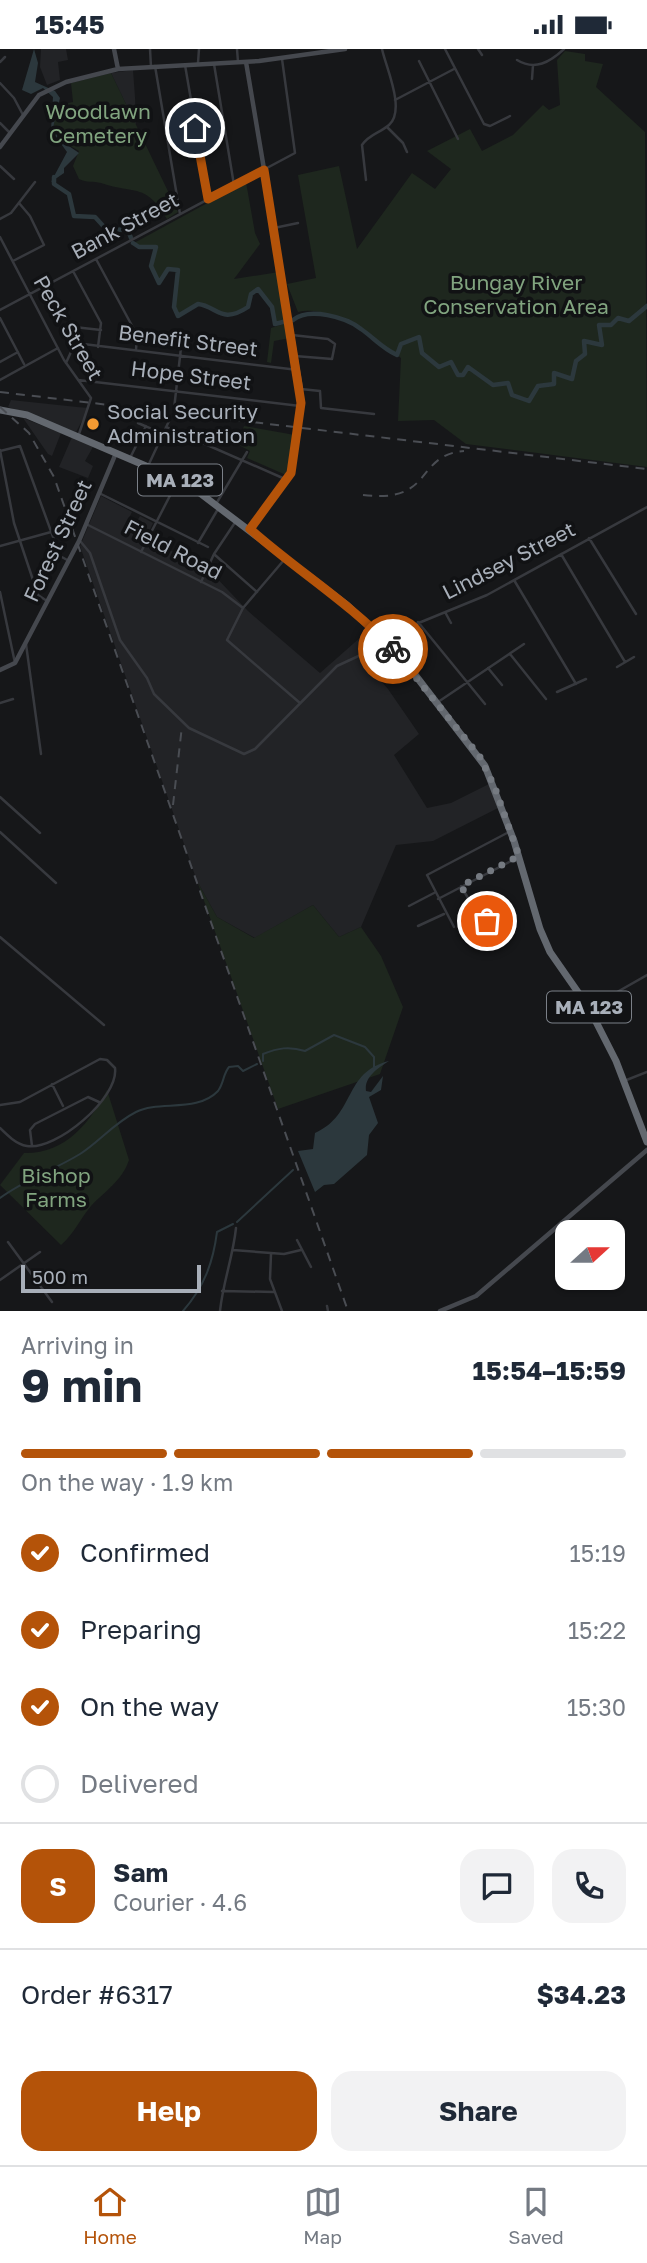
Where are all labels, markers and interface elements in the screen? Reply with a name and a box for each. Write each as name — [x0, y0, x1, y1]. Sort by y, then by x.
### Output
text: 15:45 — [35, 9, 105, 40]
park label: Woodlawn Cemetery — [45, 98, 151, 148]
pin — [165, 98, 225, 158]
icon: home — [176, 109, 214, 147]
street label: Bank Street — [66, 186, 183, 264]
park label: Bungay River Conservation Area — [423, 269, 609, 319]
street label: Peck Street — [28, 271, 109, 384]
street label: Benefit Street — [117, 319, 259, 361]
street label: Hope Street — [129, 355, 253, 395]
place label: Social Security Administration — [107, 398, 258, 448]
marker: Social Security Administration — [85, 416, 101, 432]
road number: MA 123 — [138, 465, 222, 495]
street label: Forest Street — [17, 475, 97, 606]
street label: Field Road — [120, 513, 227, 585]
street label: Lindsey Street — [438, 515, 579, 605]
courier — [358, 614, 428, 684]
icon: bike — [374, 630, 412, 668]
pin — [457, 891, 517, 951]
icon: bag — [468, 902, 506, 940]
road number: MA 123 — [547, 991, 631, 1023]
park label: Bishop Farms — [21, 1162, 91, 1212]
north arrow — [555, 1220, 625, 1290]
map controls — [555, 1220, 625, 1290]
scale bar — [21, 1262, 201, 1294]
text: 500 m — [32, 1265, 88, 1288]
text: Arriving in — [21, 1331, 134, 1359]
text: 15:54–15:59 — [473, 1355, 626, 1386]
text: 9 min — [21, 1357, 142, 1412]
text: On the way · 1.9 km — [21, 1468, 233, 1496]
icon: check — [21, 1534, 59, 1572]
text: Confirmed — [80, 1537, 210, 1568]
text: 15:19 — [570, 1539, 626, 1567]
icon: check — [21, 1611, 59, 1649]
text: Preparing — [80, 1614, 202, 1645]
text: 15:22 — [568, 1616, 626, 1644]
icon: check — [21, 1688, 59, 1726]
text: On the way — [80, 1691, 219, 1722]
text: 15:30 — [567, 1693, 626, 1721]
text: Delivered — [80, 1768, 199, 1799]
button: chat — [460, 1849, 534, 1923]
button: phone — [552, 1849, 626, 1923]
text: Sam — [113, 1857, 168, 1888]
text: S — [49, 1871, 67, 1902]
text: Courier · 4.6 — [113, 1888, 247, 1916]
text: Order #6317 — [21, 1979, 173, 2010]
text: $34.23 — [536, 1979, 626, 2010]
button: Help — [21, 2071, 317, 2151]
button: Share — [331, 2071, 626, 2151]
tab: Home — [83, 2183, 137, 2248]
tab: Map — [303, 2183, 342, 2248]
tab: Saved — [508, 2183, 564, 2248]

